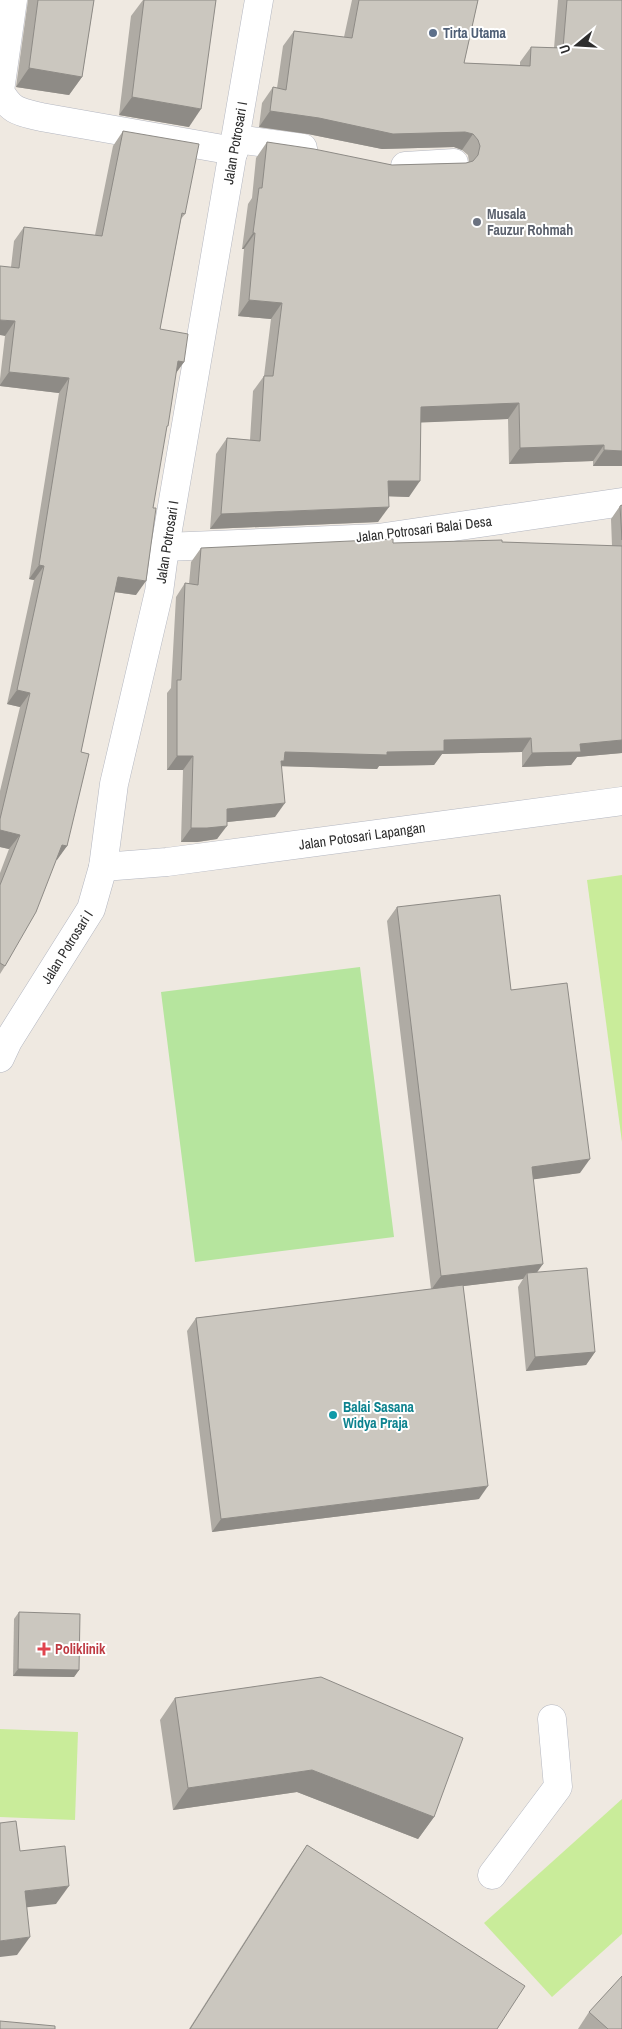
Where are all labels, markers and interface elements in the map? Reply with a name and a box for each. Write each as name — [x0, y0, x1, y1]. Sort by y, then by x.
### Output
north arrow — [552, 20, 602, 70]
place label: Tirta Utama — [443, 24, 507, 42]
marker: Tirta Utama — [427, 27, 439, 39]
text: U — [555, 42, 574, 56]
street label: Jalan Potrosari I — [219, 100, 251, 186]
place label: Musala Fauzur Rohmah — [487, 205, 573, 239]
marker: Musala Fauzur Rohmah — [471, 216, 483, 228]
street label: Jalan Potrosari I — [152, 499, 182, 585]
street label: Jalan Potrosari Balai Desa — [355, 512, 493, 546]
street label: Jalan Potosari Lapangan — [298, 818, 426, 854]
street label: Jalan Potrosari I — [37, 907, 97, 987]
place label: Balai Sasana Widya Praja — [343, 1398, 414, 1432]
marker: Balai Sasana Widya Praja — [327, 1409, 339, 1421]
place label: Poliklinik — [55, 1640, 106, 1658]
marker: Poliklinik — [37, 1642, 51, 1656]

